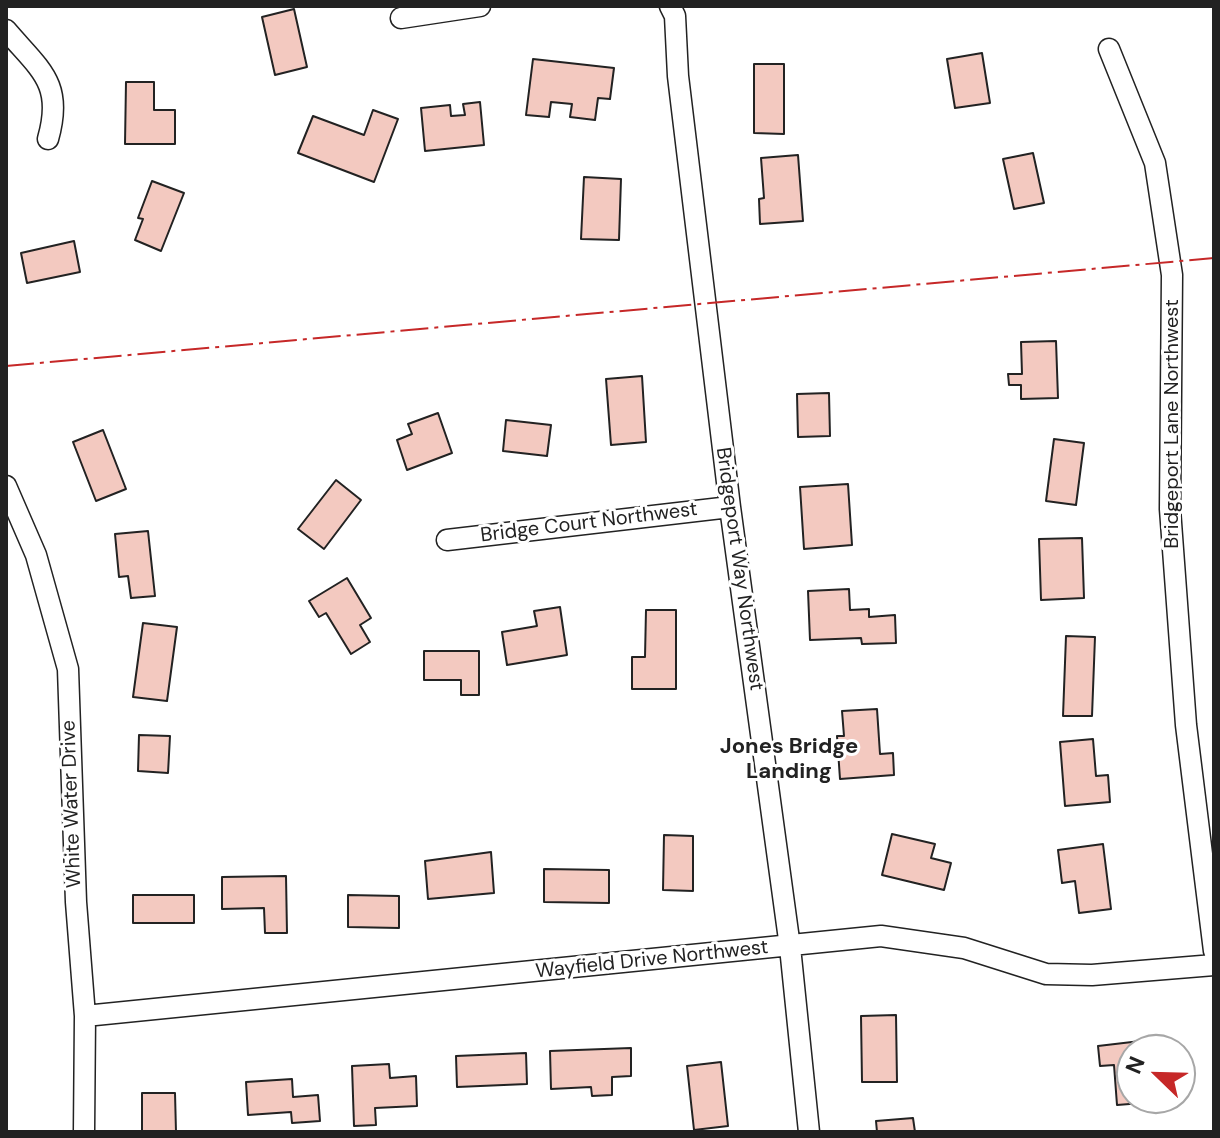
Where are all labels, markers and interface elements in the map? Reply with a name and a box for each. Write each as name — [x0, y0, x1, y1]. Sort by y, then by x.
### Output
street label: Bridgeport Lane Northwest — [1161, 299, 1185, 549]
street label: Bridgeport Way Northwest — [710, 446, 768, 692]
street label: Bridge Court Northwest — [479, 498, 699, 548]
street label: White Water Drive — [57, 720, 87, 888]
district label: Jones Bridge Landing — [720, 734, 858, 786]
street label: Wayfield Drive Northwest — [534, 936, 770, 984]
north arrow — [1116, 1034, 1196, 1114]
text: N — [1119, 1052, 1152, 1078]

